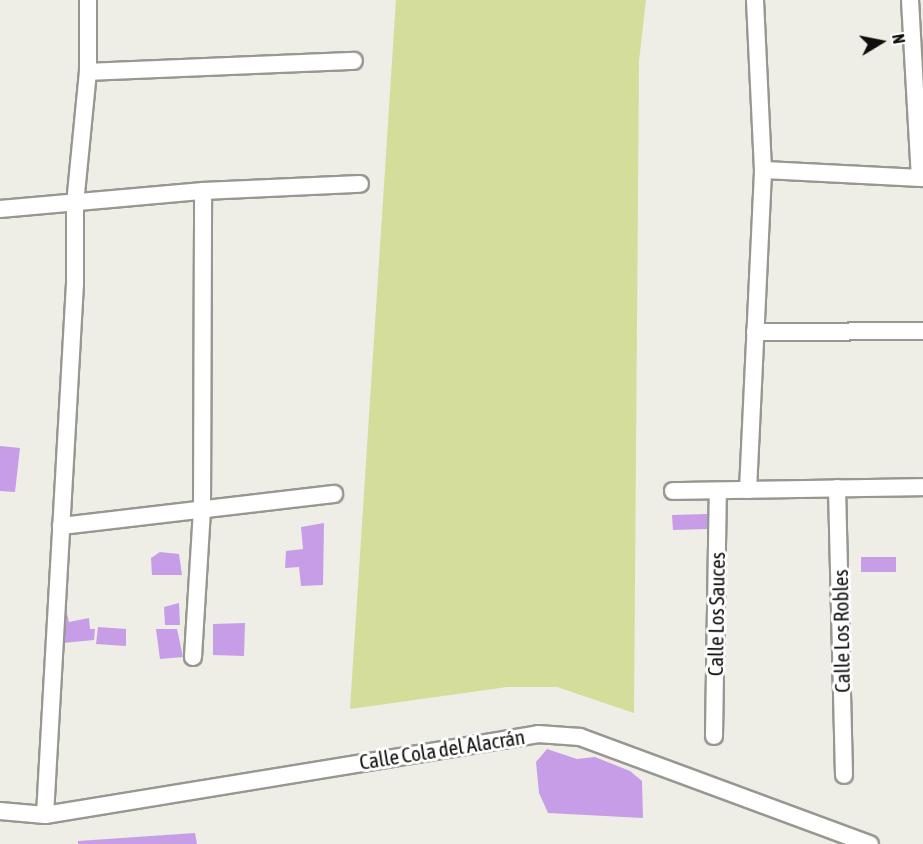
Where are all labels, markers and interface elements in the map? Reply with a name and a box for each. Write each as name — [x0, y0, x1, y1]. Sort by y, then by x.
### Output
north arrow — [851, 12, 911, 72]
text: N — [889, 33, 908, 45]
street label: Calle Los Sauces — [702, 552, 730, 676]
street label: Calle Los Robles — [827, 569, 855, 693]
street label: Calle Cola del Alacrán — [357, 723, 527, 775]

